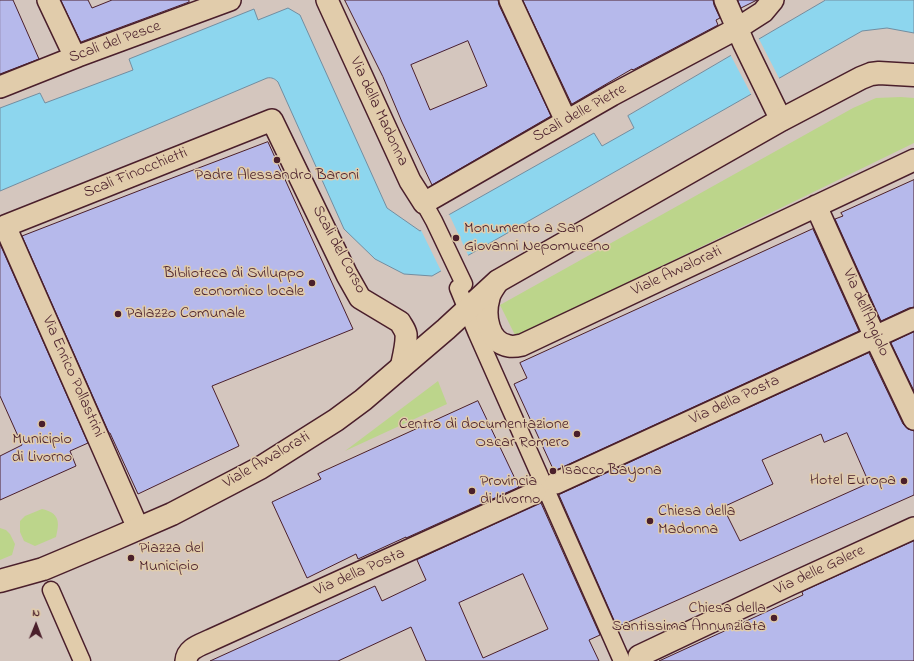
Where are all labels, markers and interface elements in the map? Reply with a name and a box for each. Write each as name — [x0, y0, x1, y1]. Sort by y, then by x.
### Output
street label: Scali del Pesce — [66, 18, 164, 68]
street label: Via della Madonna — [344, 54, 412, 170]
street label: Scali delle Pietre — [530, 80, 630, 148]
street label: Scali Finocchietti — [81, 144, 191, 204]
marker: Padre Alessandro Baroni — [272, 155, 282, 165]
place label: Padre Alessandro Baroni — [195, 166, 359, 186]
street label: Scali del Corso — [307, 203, 369, 297]
place label: Monumento a San Giovanni Nepomuceno — [464, 219, 610, 257]
marker: Monumento a San Giovanni Nepomuceno — [451, 233, 461, 243]
street label: Viale Avvalorati — [629, 243, 725, 301]
place label: Biblioteca di Sviluppo economico locale — [163, 264, 304, 302]
street label: Via dell'Angiolo — [837, 266, 893, 360]
marker: Biblioteca di Sviluppo economico locale — [307, 278, 317, 288]
place label: Palazzo Comunale — [126, 304, 245, 324]
marker: Palazzo Comunale — [113, 309, 123, 319]
street label: Via Enrico Pollastrini — [37, 313, 107, 441]
street label: Via della Posta — [687, 372, 783, 430]
place label: Centro di documentazione Oscar Romero — [399, 415, 569, 453]
marker: Municipio di Livorno — [37, 419, 47, 429]
street label: Viale Avvalorati — [220, 428, 314, 494]
marker: Centro di documentazione Oscar Romero — [572, 429, 582, 439]
place label: Municipio di Livorno — [12, 430, 72, 468]
place label: Isacco Bayona — [561, 461, 662, 481]
marker: Isacco Bayona — [548, 466, 558, 476]
place label: Hotel Europa — [810, 471, 896, 491]
place label: Provincia di Livorno — [480, 472, 540, 510]
marker: Hotel Europa — [899, 476, 909, 486]
marker: Provincia di Livorno — [467, 486, 477, 496]
place label: Chiesa della Madonna — [658, 502, 735, 540]
marker: Chiesa della Madonna — [645, 516, 655, 526]
place label: Piazza del Municipio — [139, 539, 204, 577]
street label: Via delle Galere — [772, 542, 868, 600]
street label: Via della Posta — [312, 545, 408, 601]
marker: Piazza del Municipio — [126, 553, 136, 563]
place label: Chiesa della Santissima Annunziata — [612, 599, 766, 637]
north arrow — [16, 605, 56, 645]
text: N — [32, 605, 40, 621]
marker: Chiesa della Santissima Annunziata — [769, 613, 779, 623]

